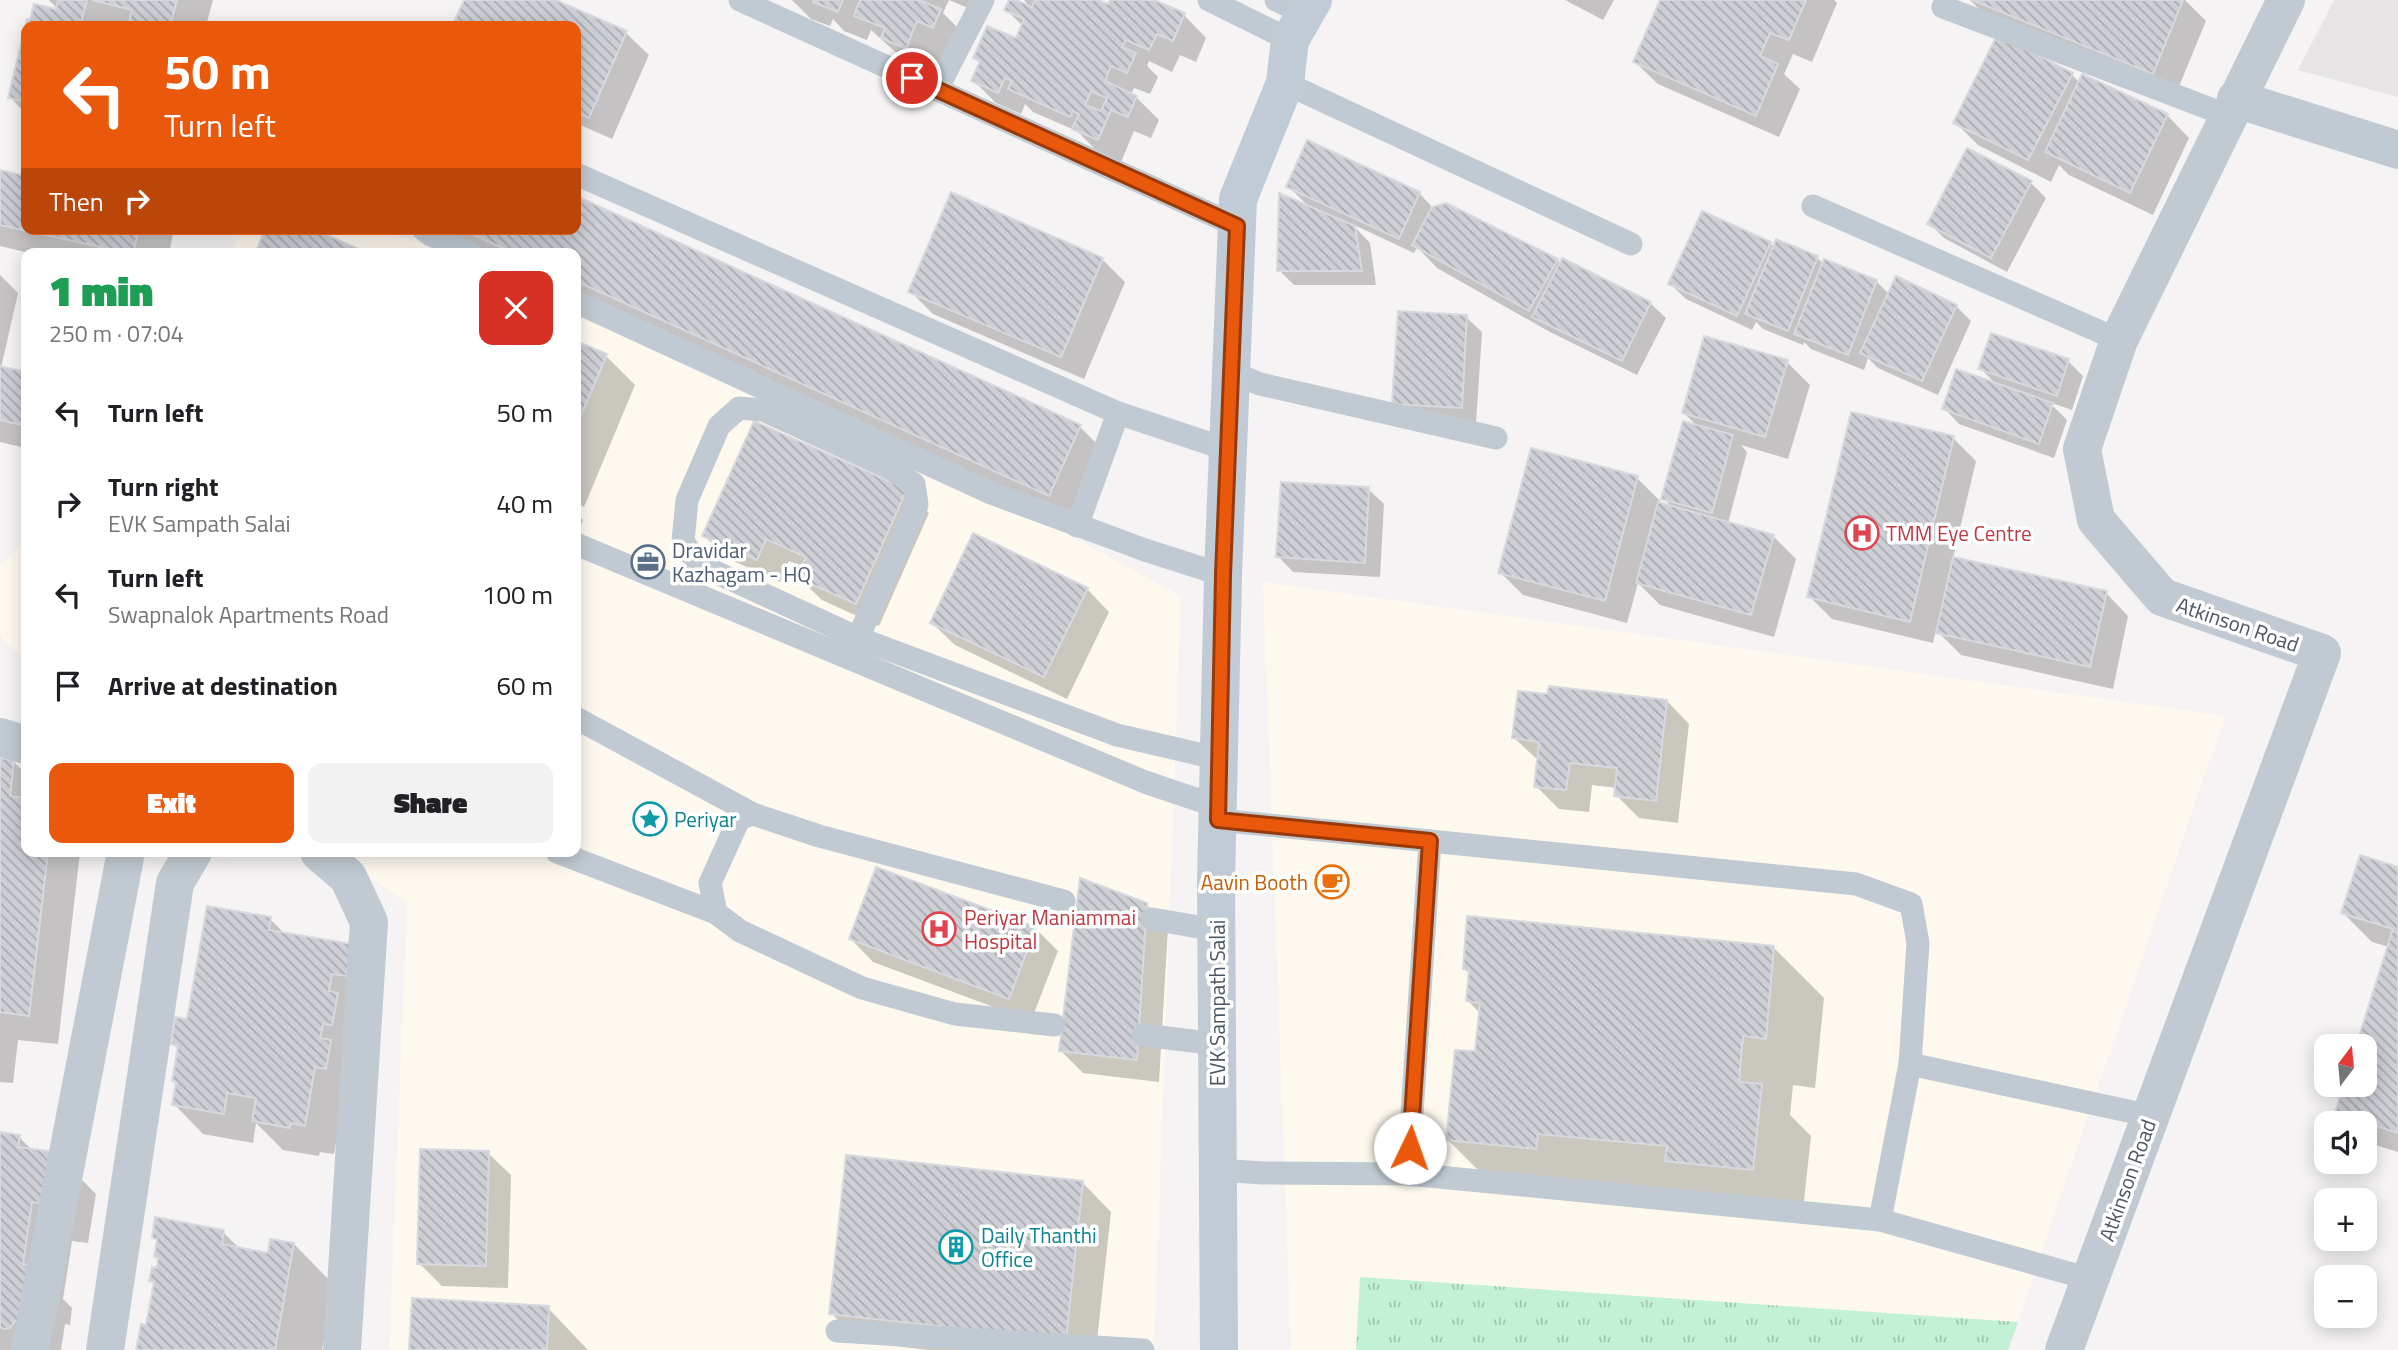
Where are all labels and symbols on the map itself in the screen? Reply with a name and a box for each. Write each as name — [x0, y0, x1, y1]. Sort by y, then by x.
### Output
pin — [882, 48, 942, 108]
hospital icon: TMM Eye Centre — [1843, 514, 1881, 552]
place label: TMM Eye Centre — [1886, 517, 2032, 549]
place label: Dravidar Kazhagam - HQ — [672, 534, 811, 590]
office icon: Dravidar Kazhagam - HQ — [629, 543, 667, 581]
street label: Atkinson Road — [2172, 588, 2304, 660]
place icon: Periyar — [631, 800, 669, 838]
place label: Periyar — [674, 803, 737, 835]
cafe icon: Aavin Booth — [1313, 863, 1351, 901]
place label: Aavin Booth — [1201, 866, 1308, 898]
place label: Periyar Maniammai Hospital — [964, 901, 1136, 957]
hospital icon: Periyar Maniammai Hospital — [920, 910, 958, 948]
street label: EVK Sampath Salai — [1201, 920, 1233, 1086]
north arrow — [2314, 1034, 2376, 1097]
position arrow — [1373, 1111, 1447, 1185]
street label: Atkinson Road — [2090, 1115, 2164, 1245]
place label: Daily Thanthi Office — [981, 1219, 1097, 1275]
building icon: Daily Thanthi Office — [937, 1228, 975, 1266]

